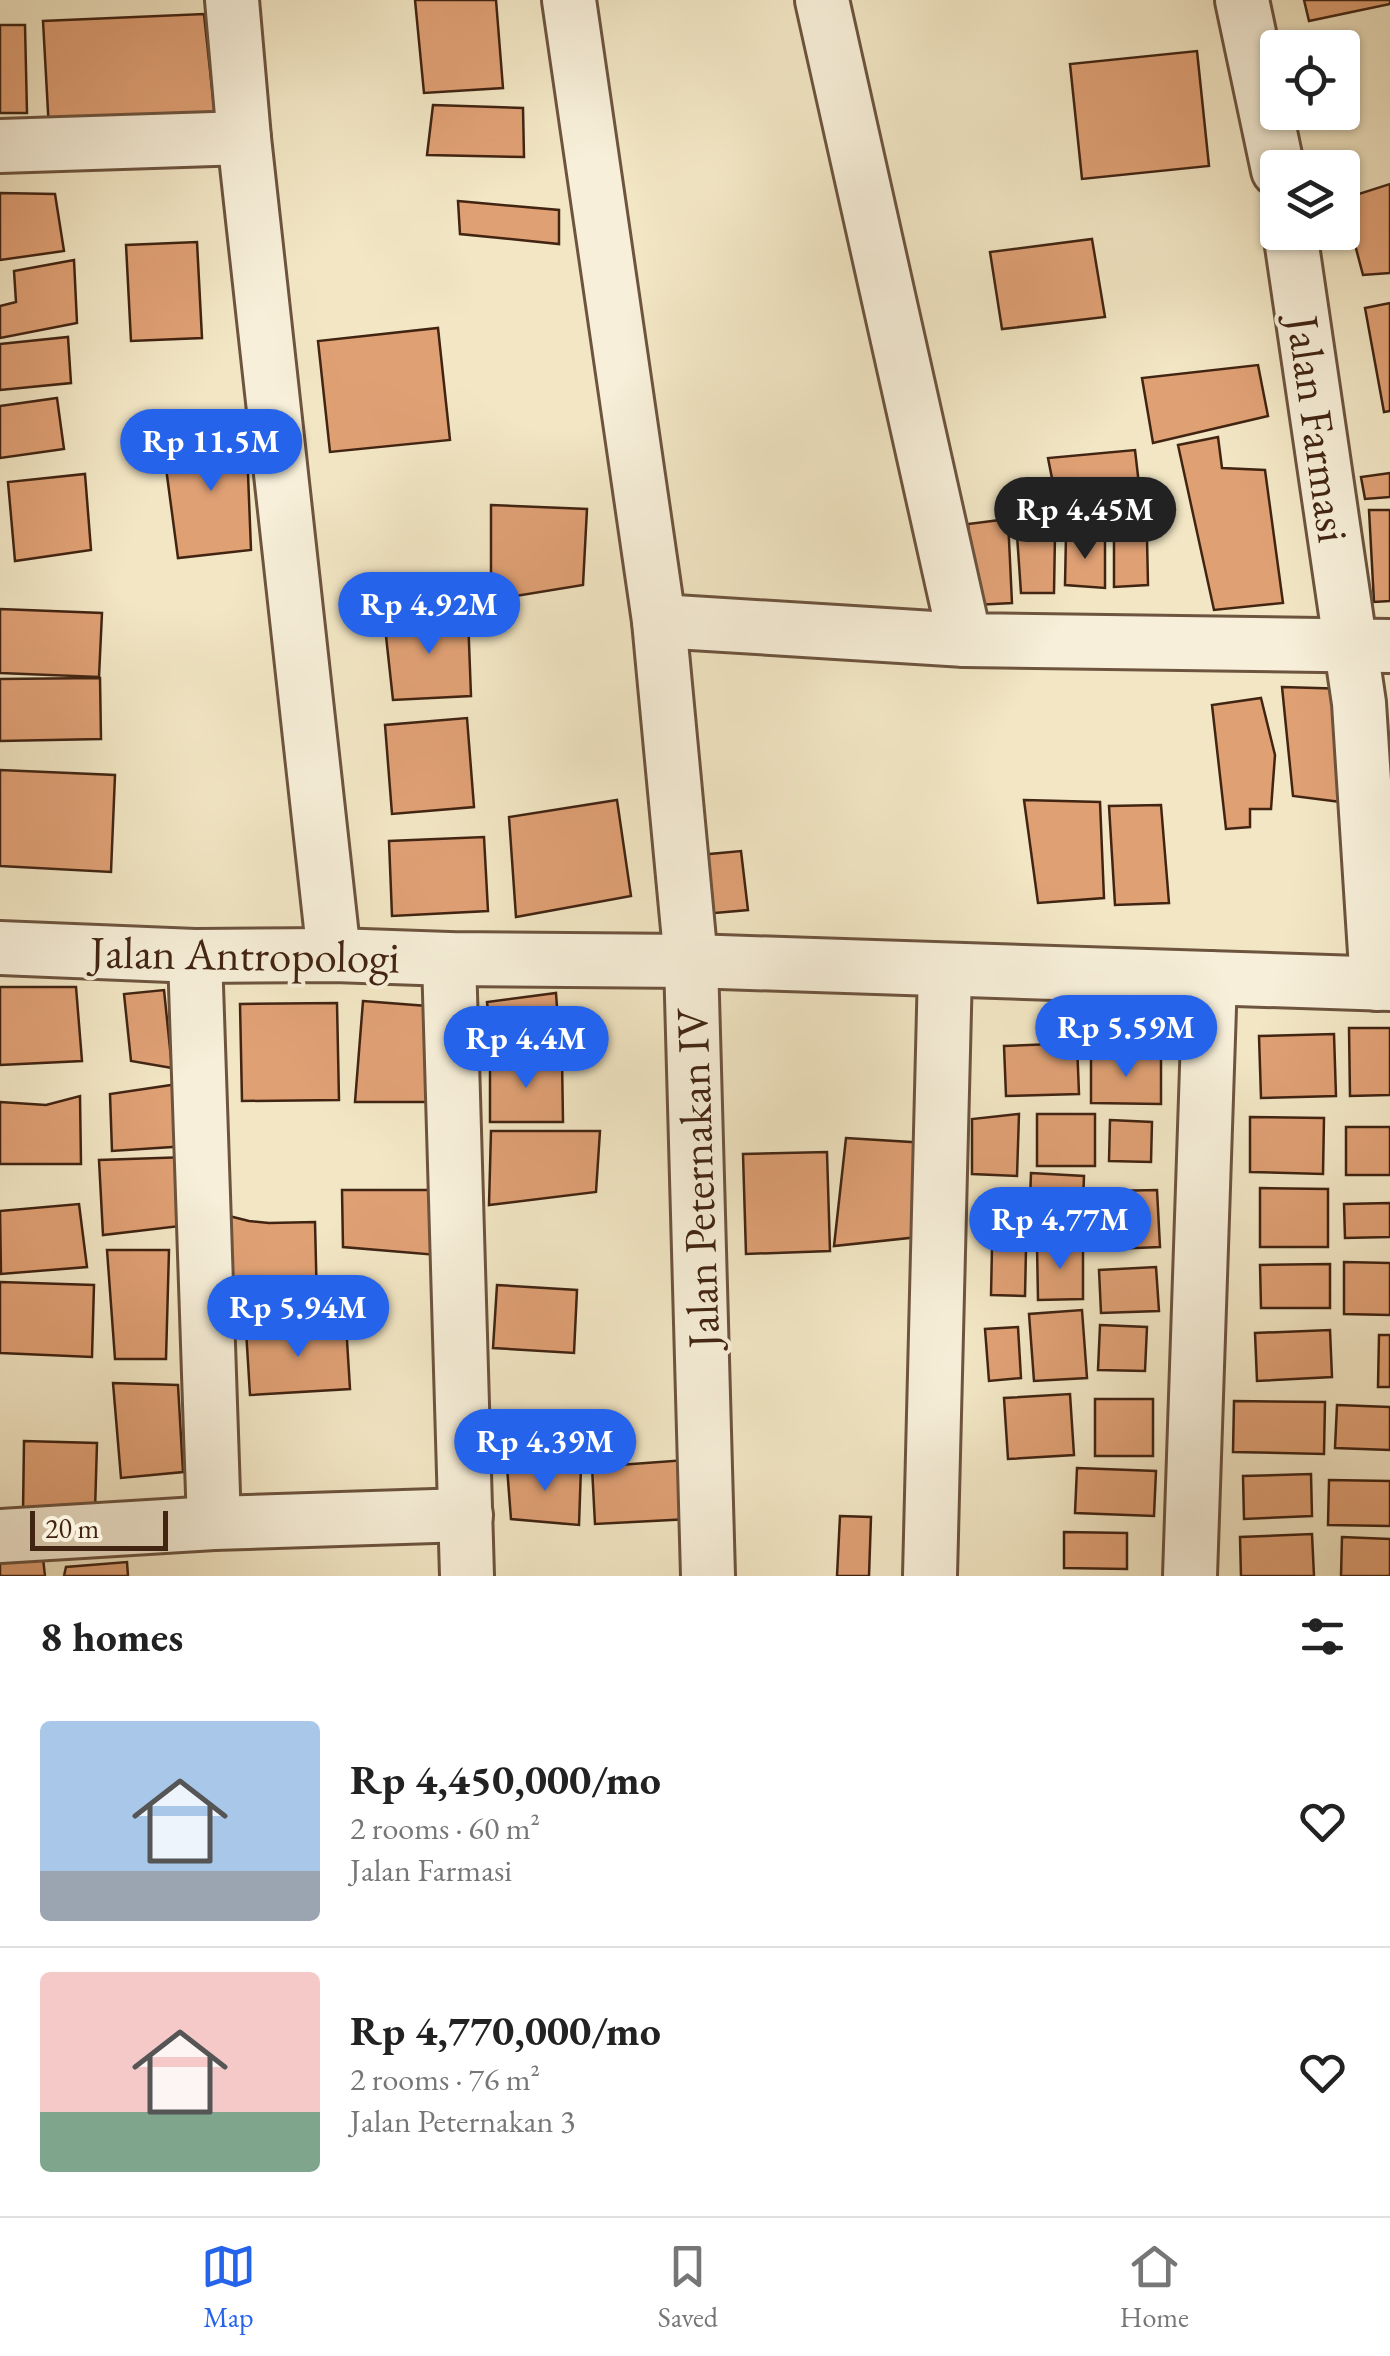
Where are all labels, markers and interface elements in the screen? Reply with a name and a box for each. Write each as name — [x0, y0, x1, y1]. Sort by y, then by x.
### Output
map controls — [1260, 30, 1360, 250]
button: locate — [1260, 30, 1360, 130]
button: layers — [1260, 150, 1360, 250]
street label: Jalan Farmasi — [1274, 308, 1364, 546]
pin: Rp 11.5M — [108, 409, 314, 494]
text: Rp 11.5M — [142, 420, 280, 462]
pin: Rp 4.45M — [982, 477, 1188, 562]
text: Rp 4.45M — [1016, 488, 1154, 530]
pin: Rp 4.92M — [326, 572, 532, 657]
text: Rp 4.92M — [360, 583, 498, 625]
street label: Jalan Antropologi — [86, 922, 400, 986]
pin: Rp 5.59M — [1023, 995, 1229, 1080]
pin: Rp 4.4M — [434, 1006, 618, 1091]
street label: Jalan Peternakan IV — [662, 1006, 732, 1353]
text: Rp 5.59M — [1057, 1006, 1195, 1048]
text: Rp 4.4M — [466, 1017, 586, 1059]
pin: Rp 4.77M — [957, 1187, 1163, 1272]
text: Rp 4.77M — [991, 1198, 1129, 1240]
pin: Rp 5.94M — [195, 1275, 401, 1360]
text: Rp 5.94M — [229, 1286, 367, 1328]
pin: Rp 4.39M — [442, 1409, 648, 1494]
text: Rp 4.39M — [476, 1420, 614, 1462]
scale bar — [30, 1506, 168, 1550]
text: 20 m — [45, 1510, 99, 1546]
text: 8 homes — [40, 1609, 183, 1664]
icon: filters — [1295, 1609, 1350, 1664]
text: Rp 4,450,000/mo — [350, 1752, 661, 1807]
icon: home — [120, 1761, 240, 1881]
icon: heart — [1295, 1794, 1350, 1849]
text: 2 rooms · 60 m² — [350, 1807, 540, 1849]
text: Jalan Farmasi — [350, 1849, 512, 1891]
text: Rp 4,770,000/mo — [350, 2003, 661, 2058]
icon: home — [120, 2012, 240, 2132]
icon: heart — [1295, 2045, 1350, 2100]
text: 2 rooms · 76 m² — [350, 2058, 540, 2100]
text: Jalan Peternakan 3 — [350, 2100, 575, 2142]
tab: Map — [201, 2239, 256, 2335]
tab: Saved — [658, 2239, 718, 2335]
tab: Home — [1120, 2239, 1189, 2335]

